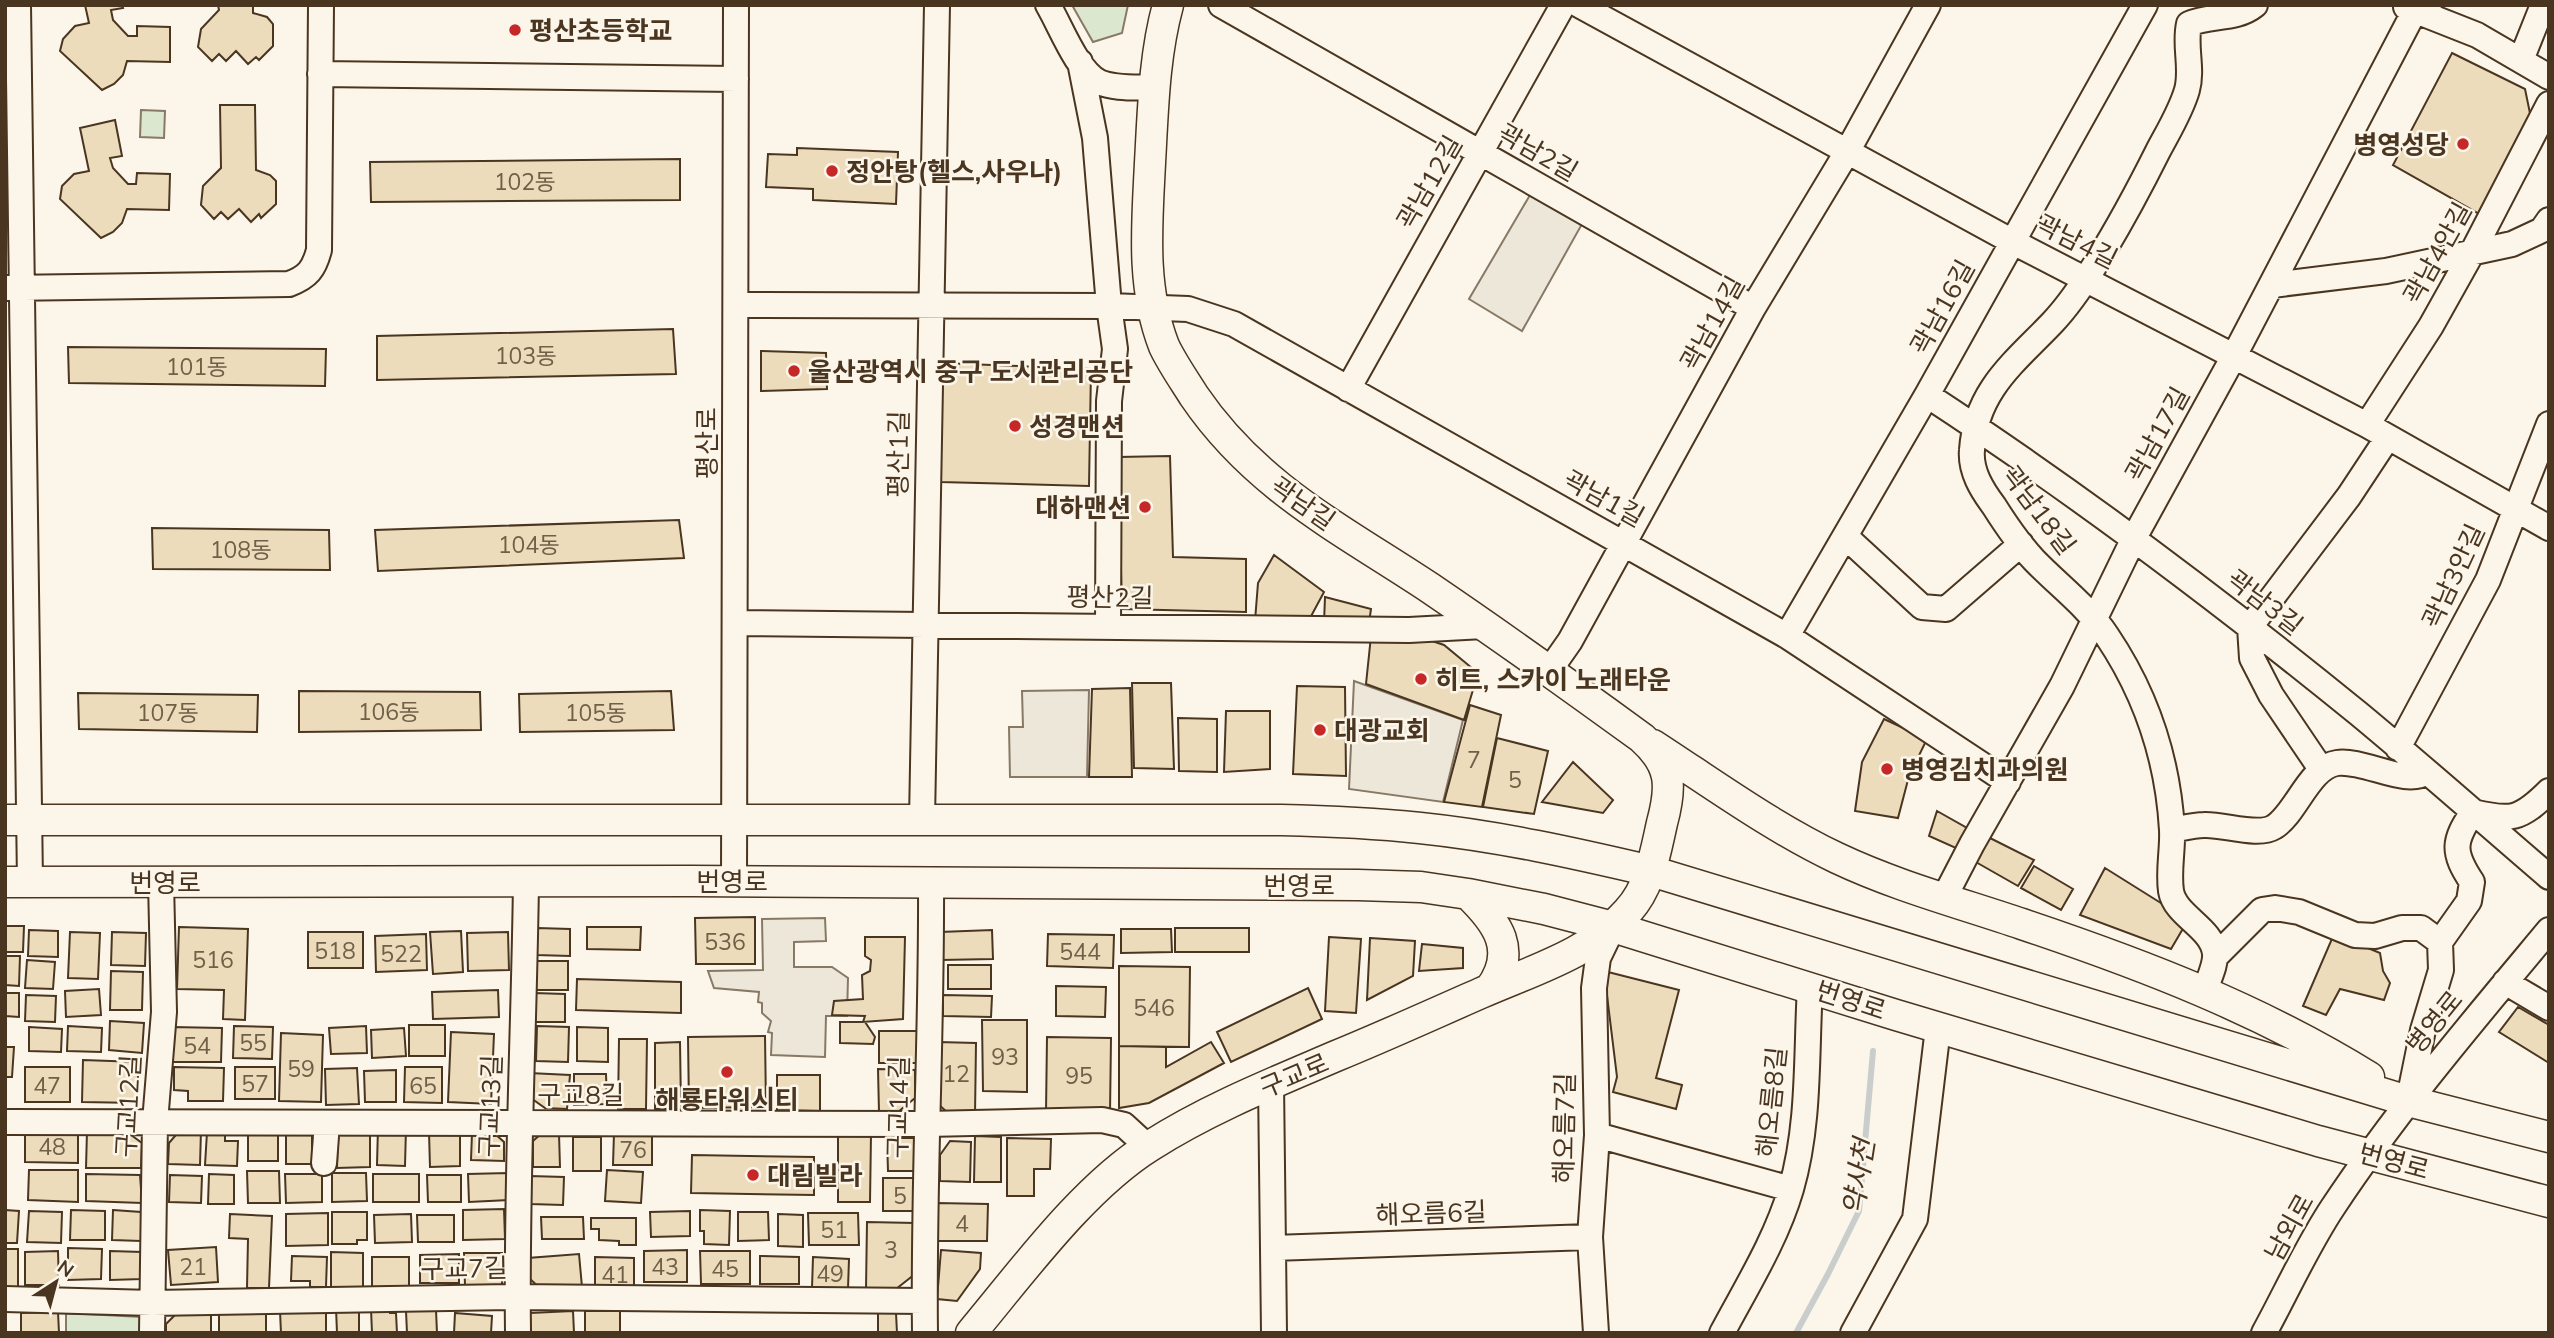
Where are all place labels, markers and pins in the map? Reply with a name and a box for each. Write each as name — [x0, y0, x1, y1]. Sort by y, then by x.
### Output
place label: 평산초등학교 — [529, 14, 673, 47]
marker: 평산초등학교 — [507, 22, 523, 38]
place label: 병영성당 — [2353, 128, 2449, 161]
marker: 병영성당 — [2455, 136, 2471, 152]
place label: 정안탕(헬스,사우나) — [846, 155, 1062, 188]
marker: 정안탕(헬스,사우나) — [824, 163, 840, 179]
place label: 울산광역시 중구 도시관리공단 — [808, 355, 1133, 388]
marker: 울산광역시 중구 도시관리공단 — [786, 363, 802, 379]
place label: 성경맨션 — [1029, 410, 1125, 443]
marker: 성경맨션 — [1007, 418, 1023, 434]
place label: 대하맨션 — [1035, 491, 1131, 524]
marker: 대하맨션 — [1137, 499, 1153, 515]
place label: 히트, 스카이 노래타운 — [1435, 663, 1671, 696]
marker: 히트, 스카이 노래타운 — [1413, 671, 1429, 687]
place label: 대광교회 — [1334, 714, 1430, 747]
marker: 대광교회 — [1312, 722, 1328, 738]
place label: 병영김치과의원 — [1901, 753, 2068, 786]
marker: 병영김치과의원 — [1879, 761, 1895, 777]
marker: 해룡타워시티 — [719, 1064, 735, 1080]
place label: 해룡타워시티 — [655, 1083, 799, 1116]
place label: 대림빌라 — [767, 1159, 863, 1192]
marker: 대림빌라 — [745, 1167, 761, 1183]

